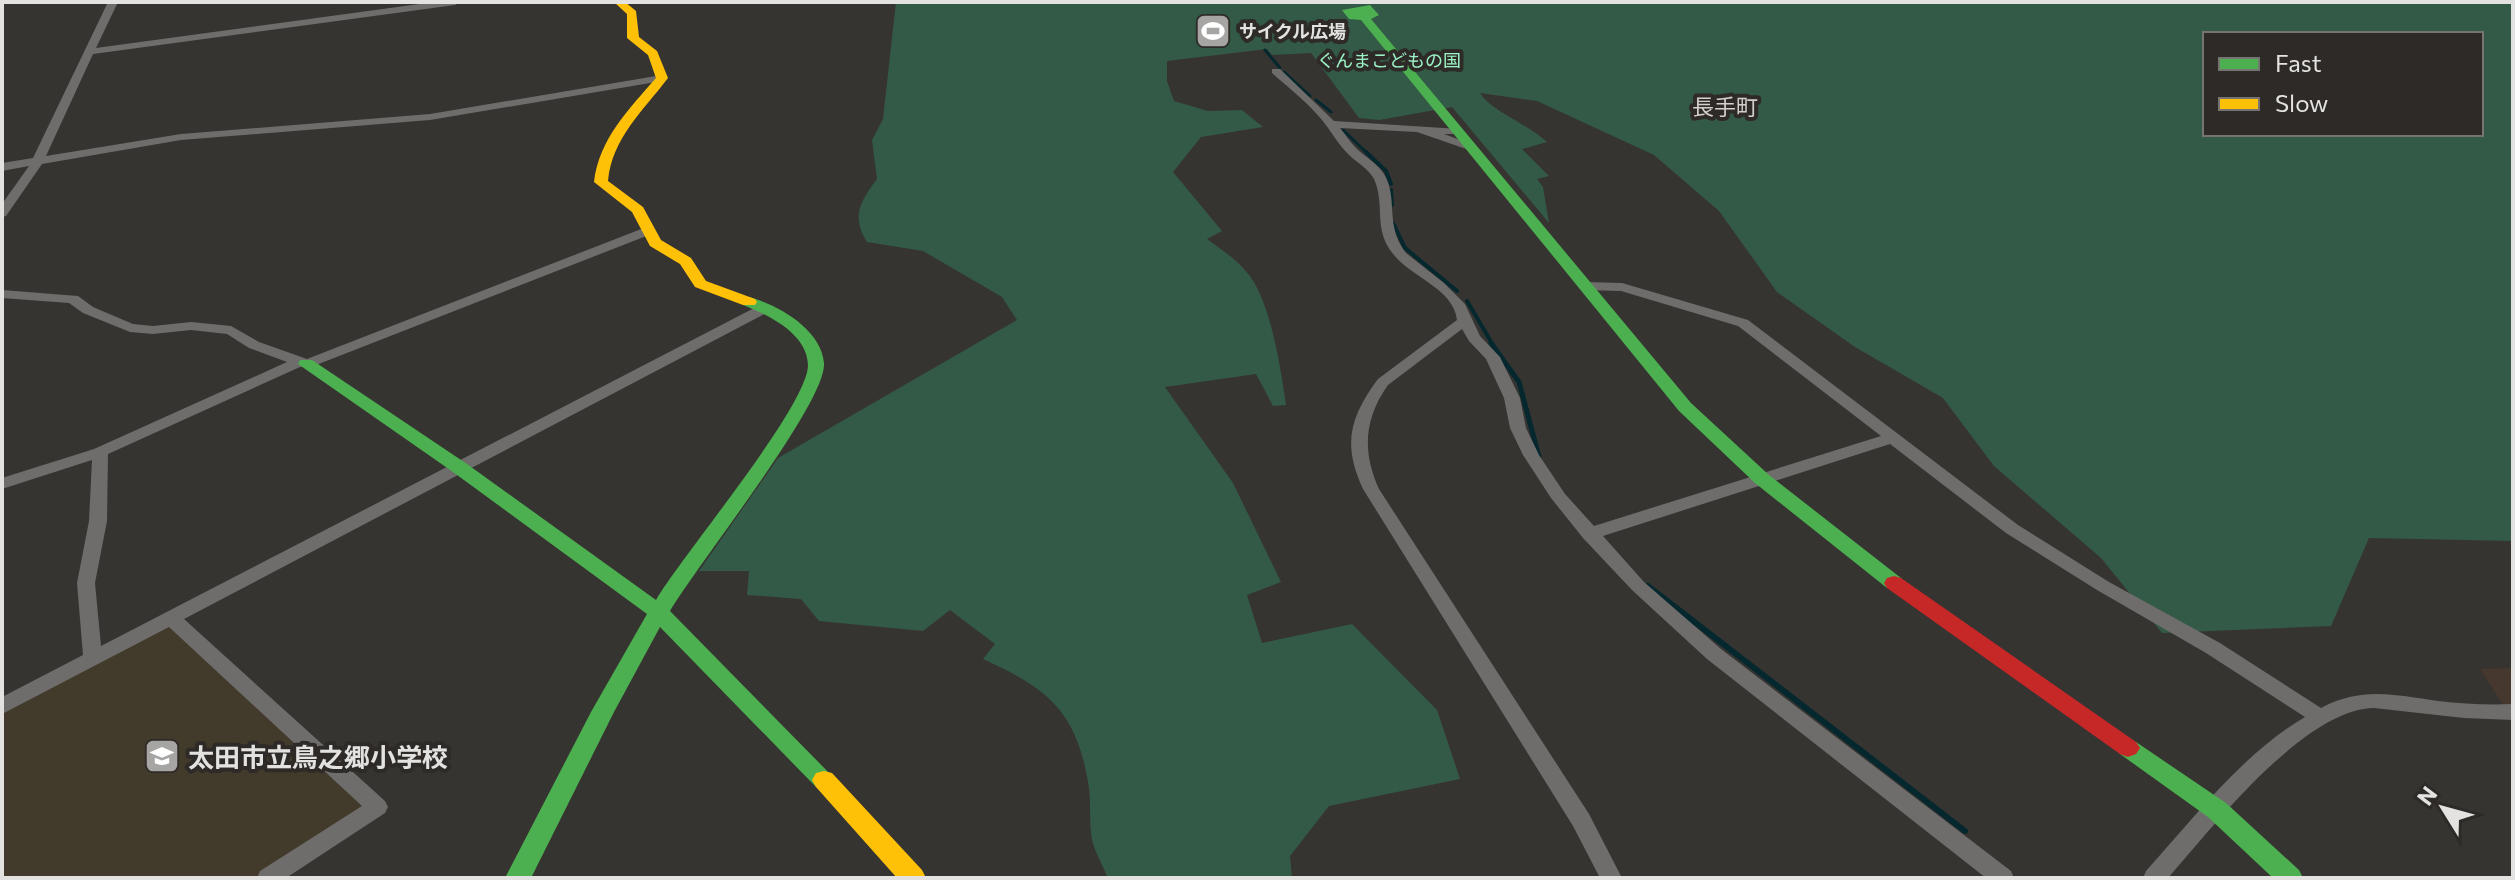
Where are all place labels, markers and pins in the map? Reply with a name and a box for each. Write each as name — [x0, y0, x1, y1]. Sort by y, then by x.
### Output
sports icon: サイクル広場 — [1194, 12, 1232, 50]
place label: サイクル広場 — [1239, 20, 1346, 42]
school or university icon: 太田市立鳥之郷小学校 — [143, 737, 181, 775]
place label: 太田市立鳥之郷小学校 — [188, 741, 448, 772]

